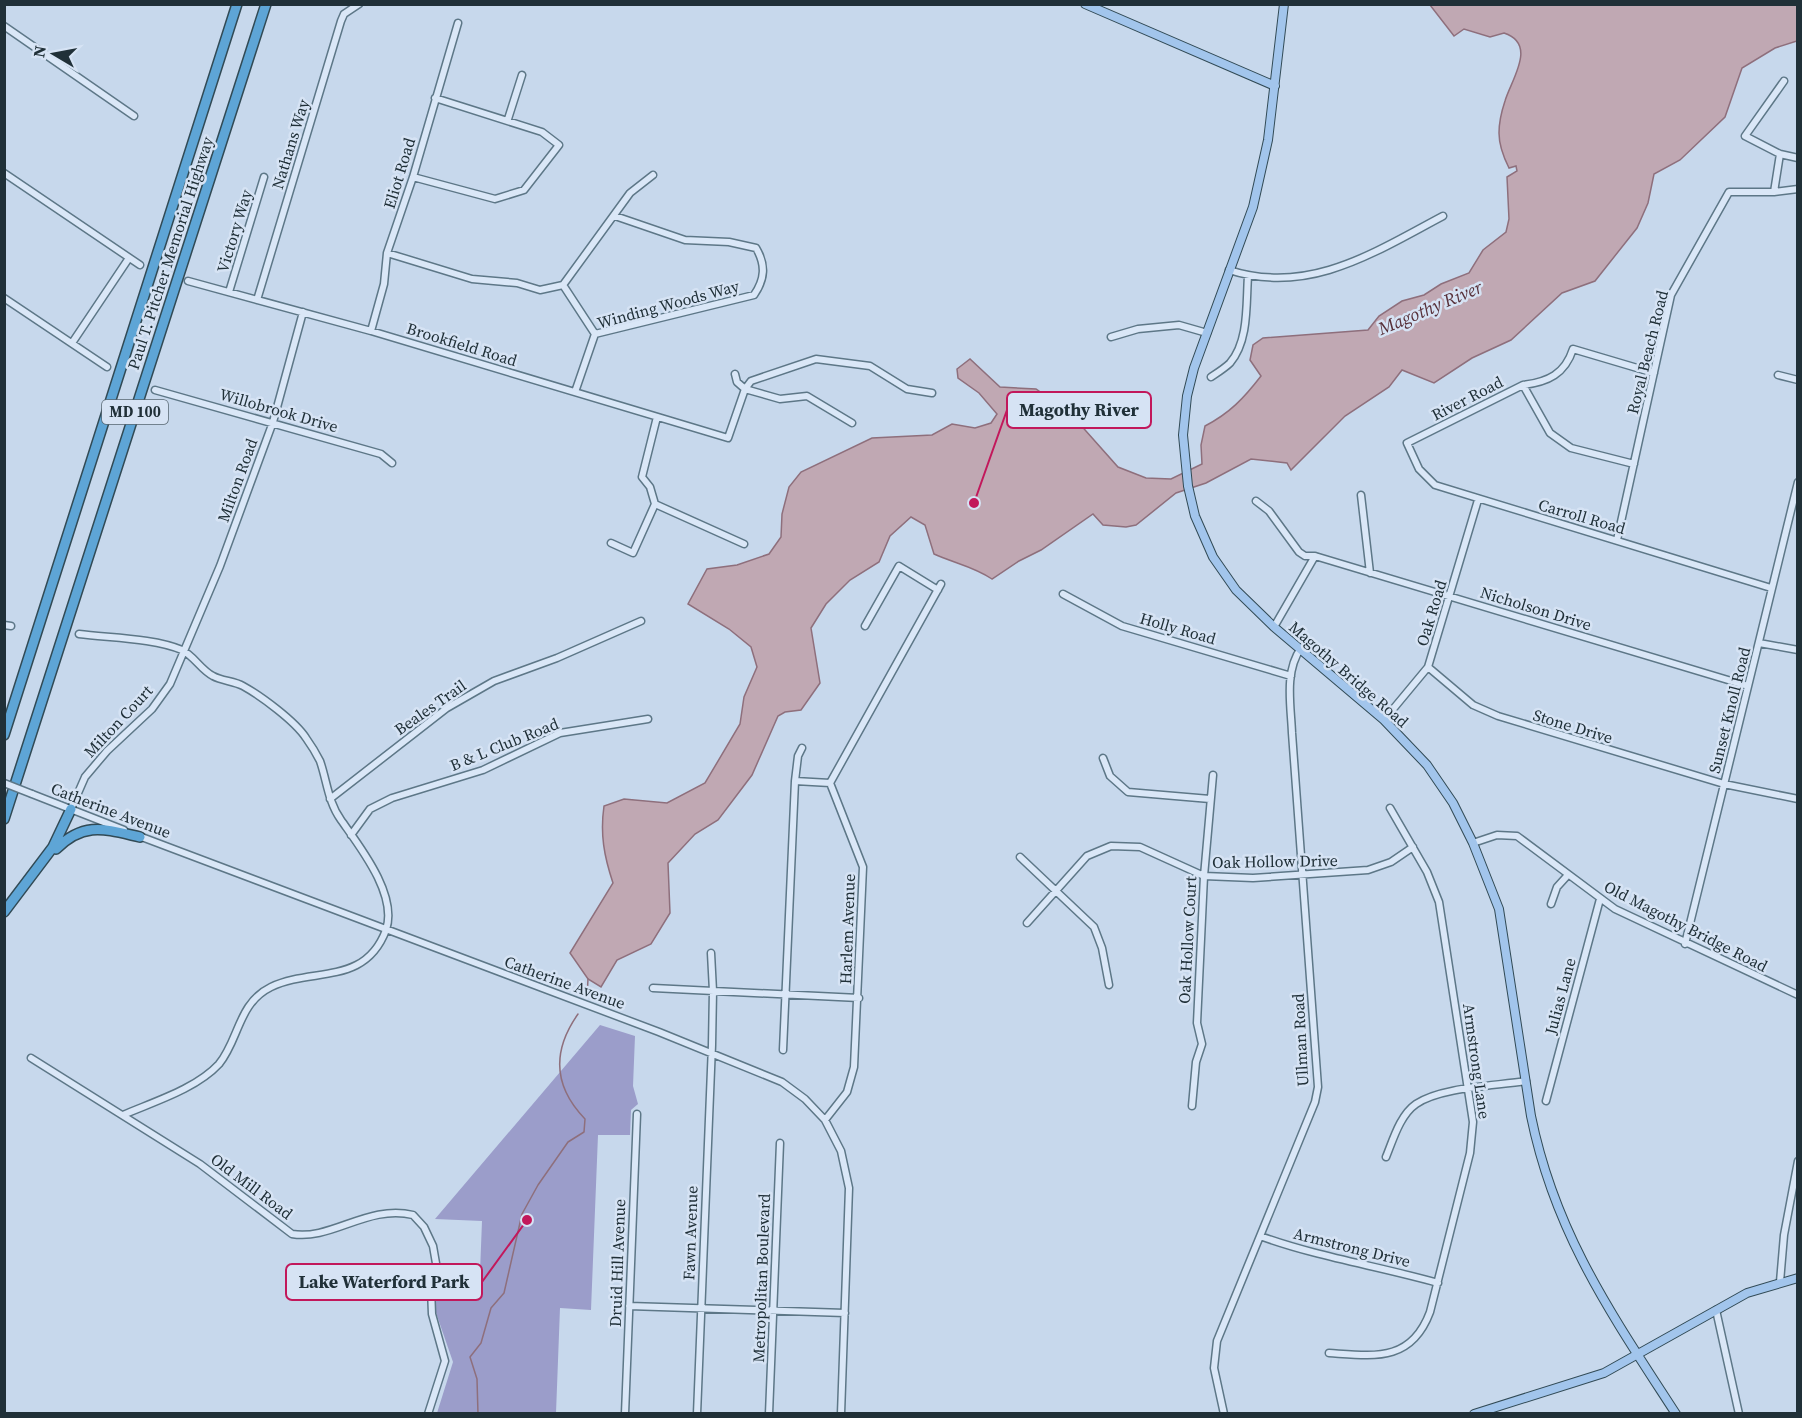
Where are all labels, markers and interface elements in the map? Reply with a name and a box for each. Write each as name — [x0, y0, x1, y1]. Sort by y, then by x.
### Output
north arrow — [24, 24, 84, 84]
text: N — [27, 43, 51, 59]
street label: Nathans Way — [266, 96, 314, 192]
street label: Paul T. Pitcher Memorial Highway — [122, 133, 218, 372]
street label: Eliot Road — [378, 135, 420, 211]
street label: Victory Way — [211, 186, 257, 275]
street label: Winding Woods Way — [595, 274, 742, 334]
water label: Magothy River — [1373, 274, 1487, 341]
street label: Royal Beach Road — [1621, 288, 1673, 416]
street label: Brookfield Road — [404, 317, 520, 371]
street label: River Road — [1427, 371, 1507, 425]
street label: Willobrook Drive — [217, 383, 341, 437]
callout: Magothy River — [1007, 392, 1151, 428]
text: Magothy River — [1019, 397, 1140, 422]
road number: MD 100 — [102, 400, 168, 424]
street label: Milton Road — [212, 435, 262, 525]
street label: Carroll Road — [1536, 493, 1628, 539]
street label: Oak Road — [1411, 577, 1451, 649]
street label: Nicholson Drive — [1478, 581, 1594, 635]
street label: Holly Road — [1137, 607, 1219, 649]
street label: Magothy Bridge Road — [1284, 616, 1414, 732]
street label: Sunset Knoll Road — [1703, 644, 1755, 776]
street label: Beales Trail — [390, 674, 470, 740]
street label: Milton Court — [79, 679, 158, 762]
street label: Stone Drive — [1530, 703, 1616, 749]
street label: B & L Club Road — [446, 712, 562, 776]
street label: Catherine Avenue — [48, 777, 174, 843]
street label: Oak Hollow Drive — [1212, 849, 1338, 873]
street label: Harlem Avenue — [834, 873, 860, 985]
street label: Oak Hollow Court — [1173, 875, 1201, 1004]
street label: Old Magothy Bridge Road — [1600, 875, 1772, 977]
street label: Catherine Avenue — [502, 950, 628, 1014]
street label: Julias Lane — [1539, 955, 1581, 1038]
street label: Ullman Road — [1287, 993, 1313, 1087]
street label: Armstrong Lane — [1458, 1002, 1496, 1120]
street label: Old Mill Road — [206, 1148, 298, 1224]
street label: Fawn Avenue — [677, 1185, 703, 1281]
street label: Metropolitan Boulevard — [747, 1193, 775, 1363]
street label: Druid Hill Avenue — [604, 1199, 630, 1327]
street label: Armstrong Drive — [1291, 1222, 1413, 1272]
callout: Lake Waterford Park — [286, 1264, 482, 1300]
text: Lake Waterford Park — [298, 1269, 470, 1294]

